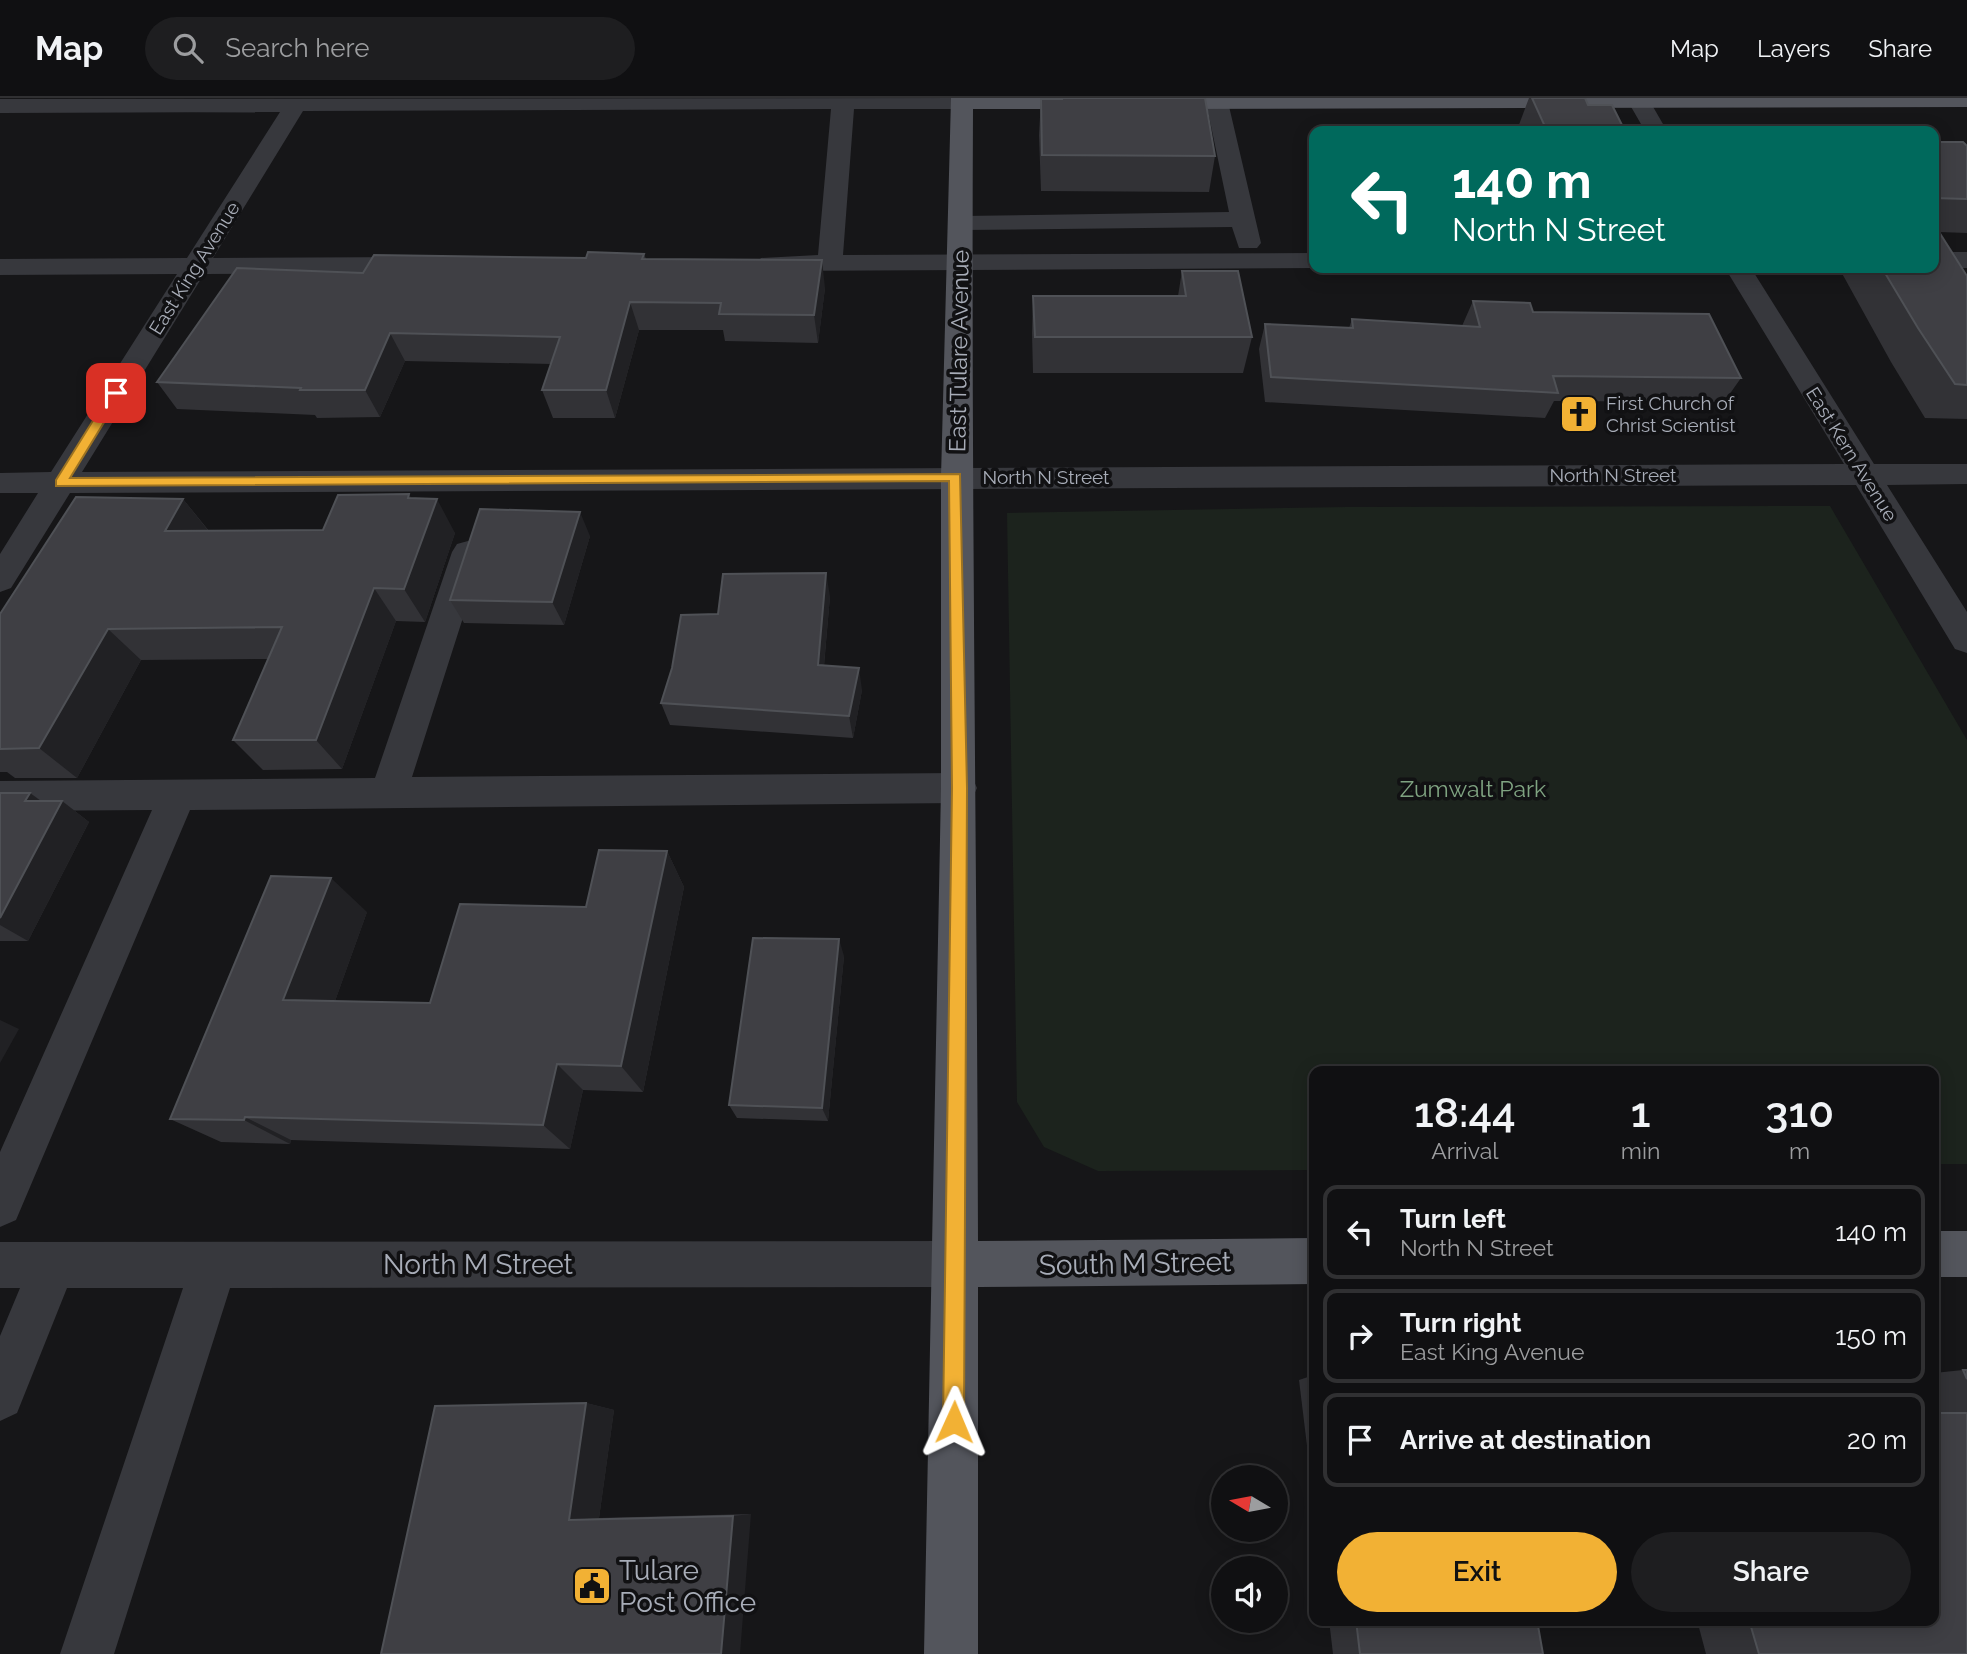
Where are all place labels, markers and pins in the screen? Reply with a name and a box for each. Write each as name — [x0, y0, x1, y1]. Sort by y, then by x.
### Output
pin — [86, 363, 146, 423]
place label: First Church of Christ Scientist — [1606, 392, 1736, 436]
church icon: First Church of Christ Scientist — [1558, 393, 1600, 435]
place label: Tulare Post Office — [619, 1554, 756, 1619]
public building icon: Tulare Post Office — [571, 1565, 613, 1607]

